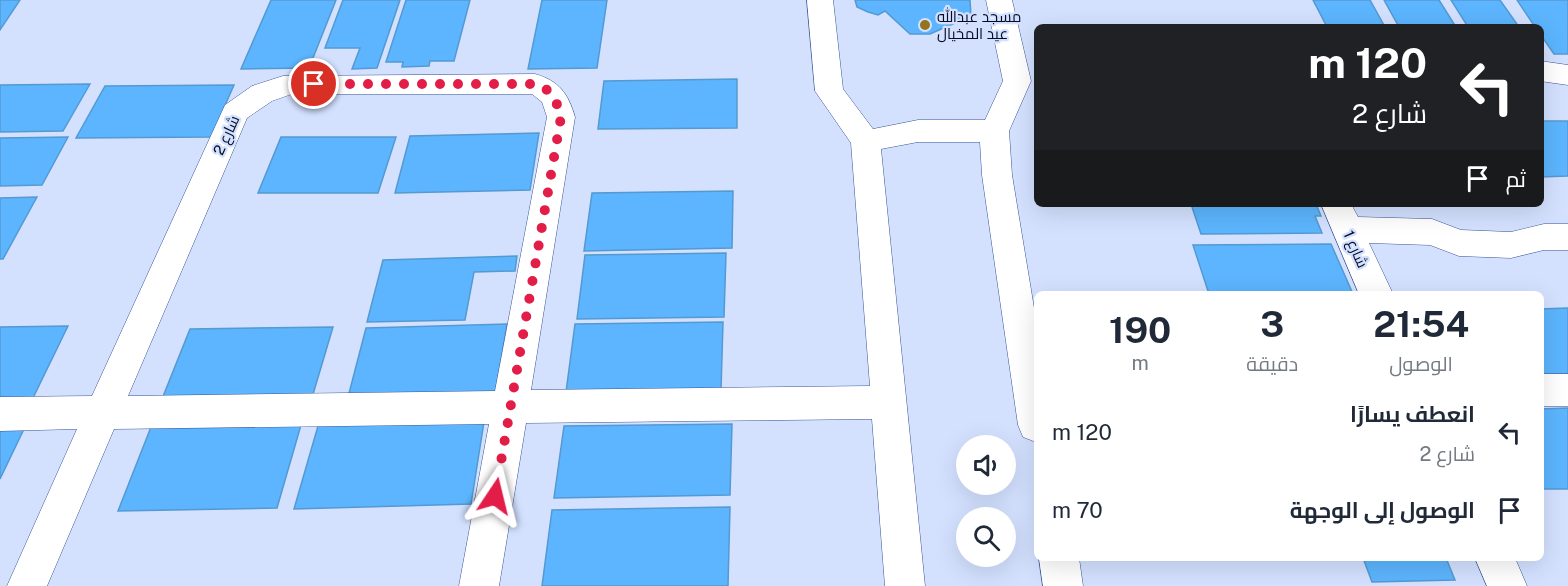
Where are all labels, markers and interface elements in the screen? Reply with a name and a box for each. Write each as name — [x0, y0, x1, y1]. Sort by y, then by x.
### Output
place label: مسجد عبدالله عيد المخيال — [937, 7, 1021, 43]
marker: مسجد عبدالله عيد المخيال — [918, 18, 932, 32]
text: 120 m — [1308, 38, 1427, 87]
icon: left — [1448, 48, 1526, 126]
pin — [288, 58, 339, 109]
icon: arrive — [297, 67, 330, 100]
text: شارع 2 — [1352, 97, 1427, 129]
street label: شارع 2 — [209, 113, 245, 159]
icon: arrive — [1461, 162, 1494, 195]
text: ثم — [1506, 166, 1526, 192]
street label: شارع 1 — [1338, 228, 1372, 271]
text: 3 — [1260, 303, 1284, 345]
text: 21:54 — [1373, 303, 1469, 345]
text: 190 — [1109, 309, 1171, 351]
text: m — [1131, 351, 1149, 375]
text: دقيقة — [1246, 352, 1298, 376]
text: الوصول — [1389, 352, 1453, 376]
text: انعطف يسارًا — [1350, 401, 1475, 427]
icon: left — [1493, 416, 1526, 449]
text: 120 m — [1052, 419, 1112, 445]
map controls — [956, 435, 1016, 567]
button: sound — [956, 435, 1016, 495]
text: شارع 2 — [1419, 442, 1475, 466]
position arrow — [463, 464, 527, 528]
icon: arrive — [1493, 494, 1526, 527]
text: 70 m — [1052, 497, 1103, 523]
text: الوصول إلى الوجهة — [1290, 497, 1475, 523]
button: search — [956, 507, 1016, 567]

